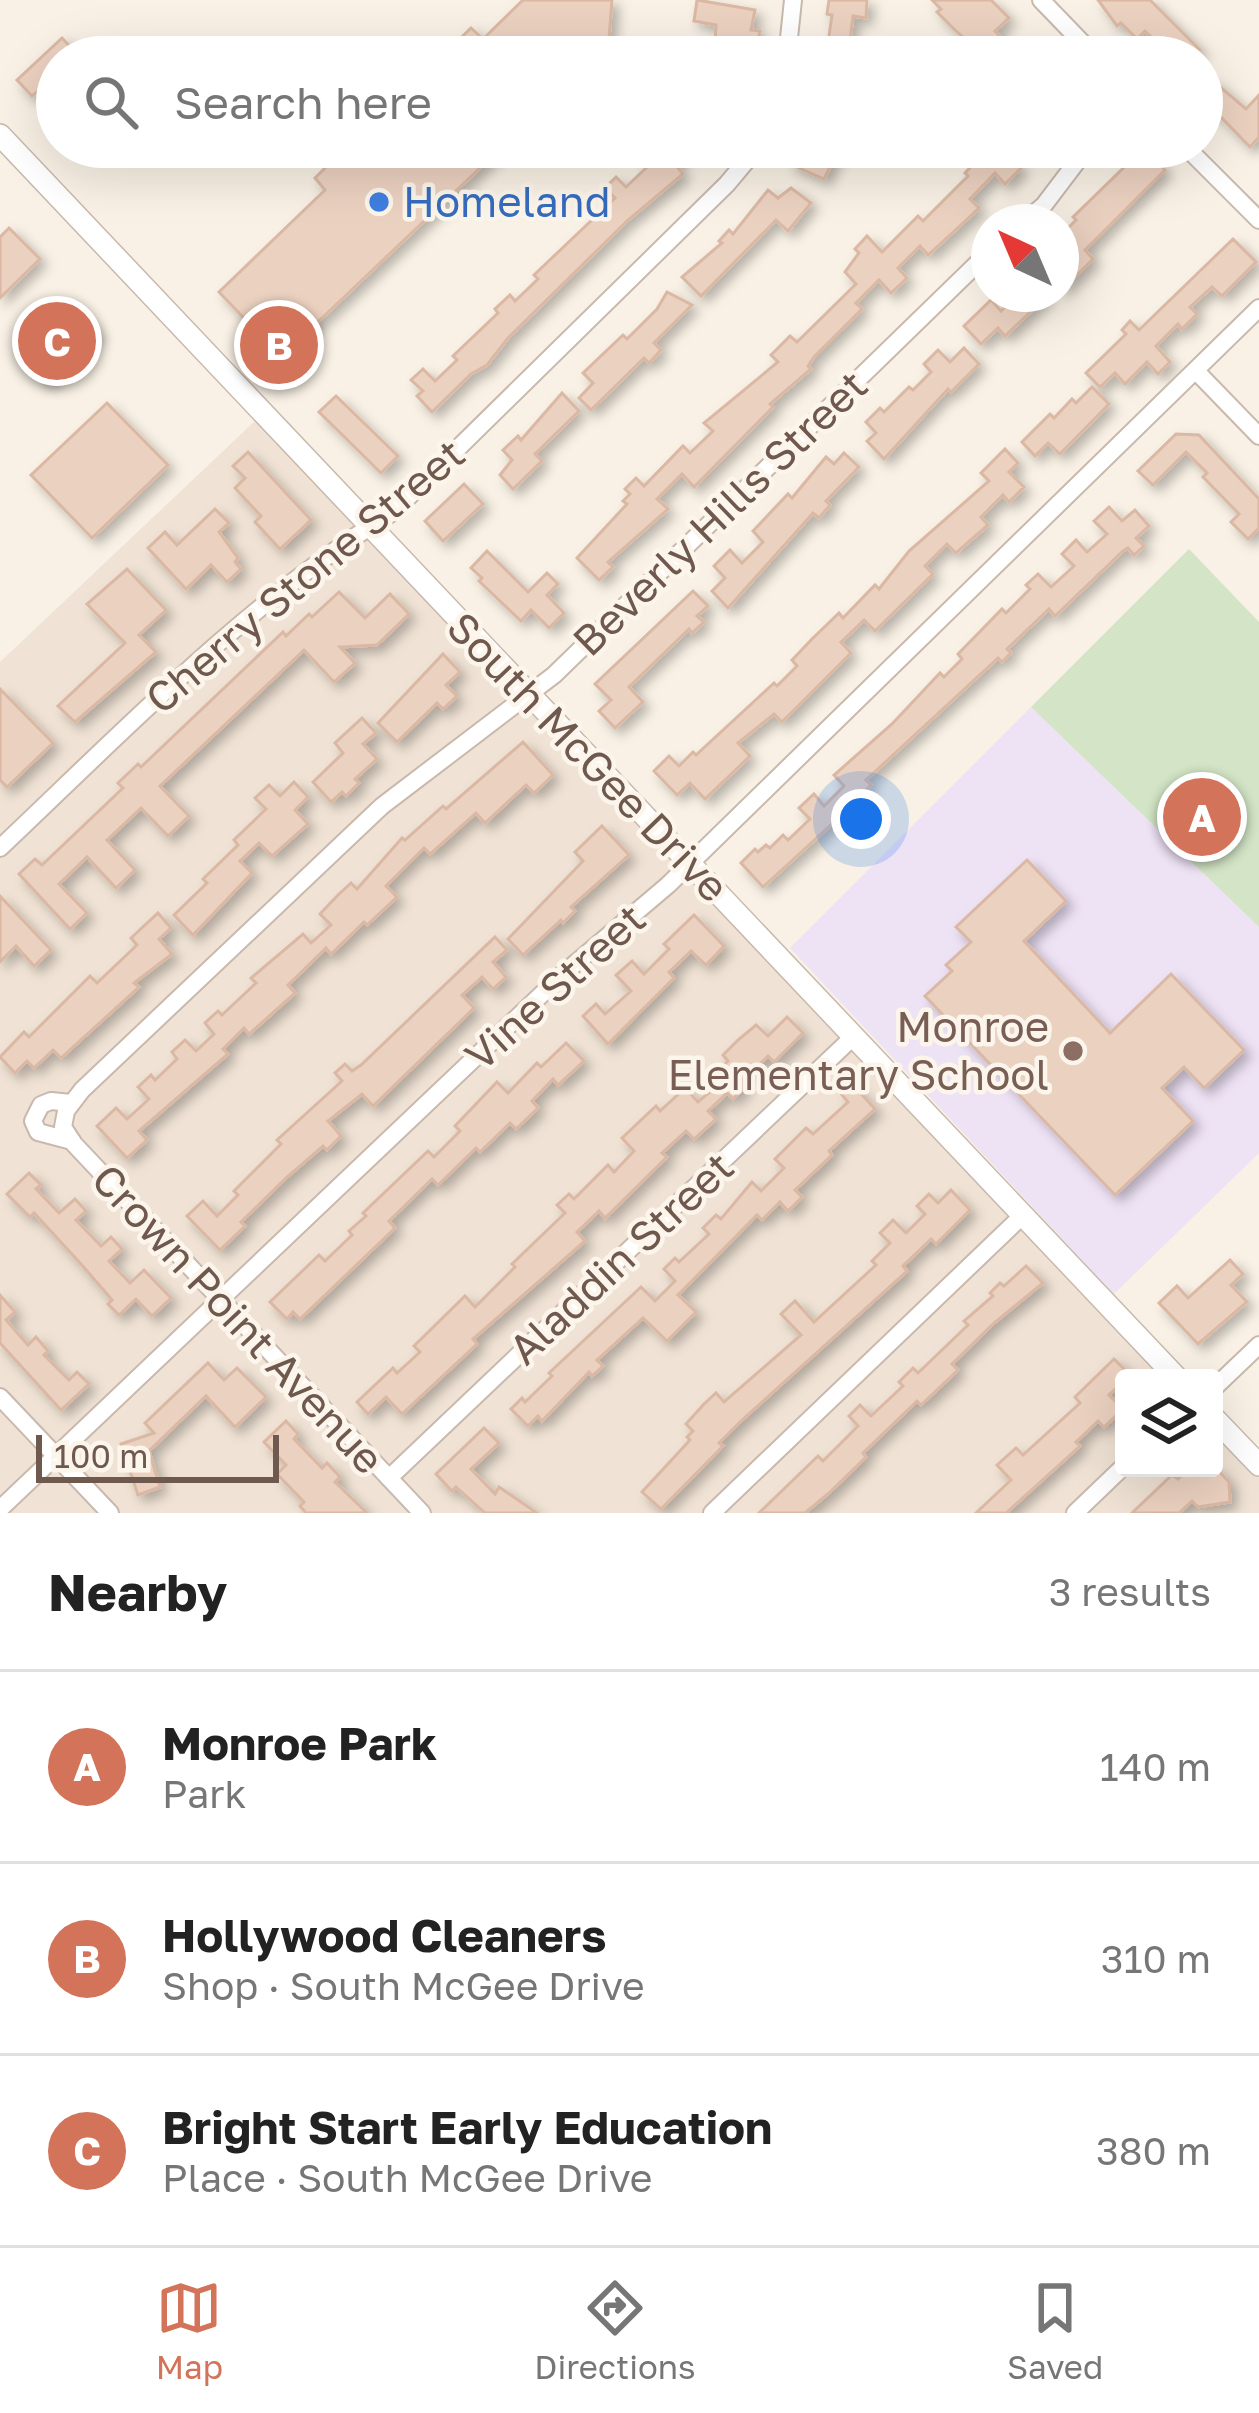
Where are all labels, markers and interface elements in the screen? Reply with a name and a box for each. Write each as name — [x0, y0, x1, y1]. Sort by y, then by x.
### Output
search box — [36, 36, 1223, 168]
icon: search — [78, 69, 144, 135]
text: Search here — [174, 75, 432, 129]
place label: Homeland — [403, 176, 610, 226]
marker: Homeland — [366, 189, 392, 215]
north arrow — [971, 204, 1079, 312]
pin: C — [18, 296, 96, 386]
pin: B — [240, 300, 318, 390]
street label: Beverly Hills Street — [562, 359, 877, 665]
street label: Cherry Stone Street — [135, 428, 474, 723]
street label: South McGee Drive — [438, 601, 740, 911]
pin: A — [1163, 772, 1241, 862]
your location — [831, 789, 891, 849]
street label: Vine Street — [454, 893, 654, 1080]
place label: Monroe Elementary School — [667, 1001, 1049, 1099]
marker: Monroe Elementary School — [1060, 1038, 1086, 1064]
street label: Aladdin Street — [498, 1141, 743, 1374]
street label: Crown Point Avenue — [83, 1153, 395, 1483]
map controls — [1115, 1369, 1223, 1477]
button: layers — [1115, 1369, 1223, 1477]
scale bar — [36, 1429, 279, 1482]
text: 100 m — [54, 1436, 148, 1475]
text: Nearby — [48, 1561, 227, 1622]
text: 3 results — [1049, 1568, 1211, 1615]
text: Monroe Park — [162, 1716, 437, 1770]
text: A — [73, 1743, 101, 1790]
text: 140 m — [1100, 1743, 1211, 1790]
text: Park — [162, 1770, 246, 1817]
text: Hollywood Cleaners — [162, 1908, 606, 1962]
text: B — [73, 1935, 101, 1982]
text: 310 m — [1101, 1935, 1211, 1982]
text: Shop · South McGee Drive — [162, 1962, 645, 2009]
text: Bright Start Early Education — [162, 2100, 772, 2154]
text: C — [73, 2127, 101, 2174]
text: 380 m — [1096, 2127, 1211, 2174]
text: Place · South McGee Drive — [162, 2154, 652, 2201]
tab: Map — [156, 2275, 223, 2386]
tab: Directions — [534, 2275, 696, 2386]
tab: Saved — [1007, 2275, 1103, 2386]

